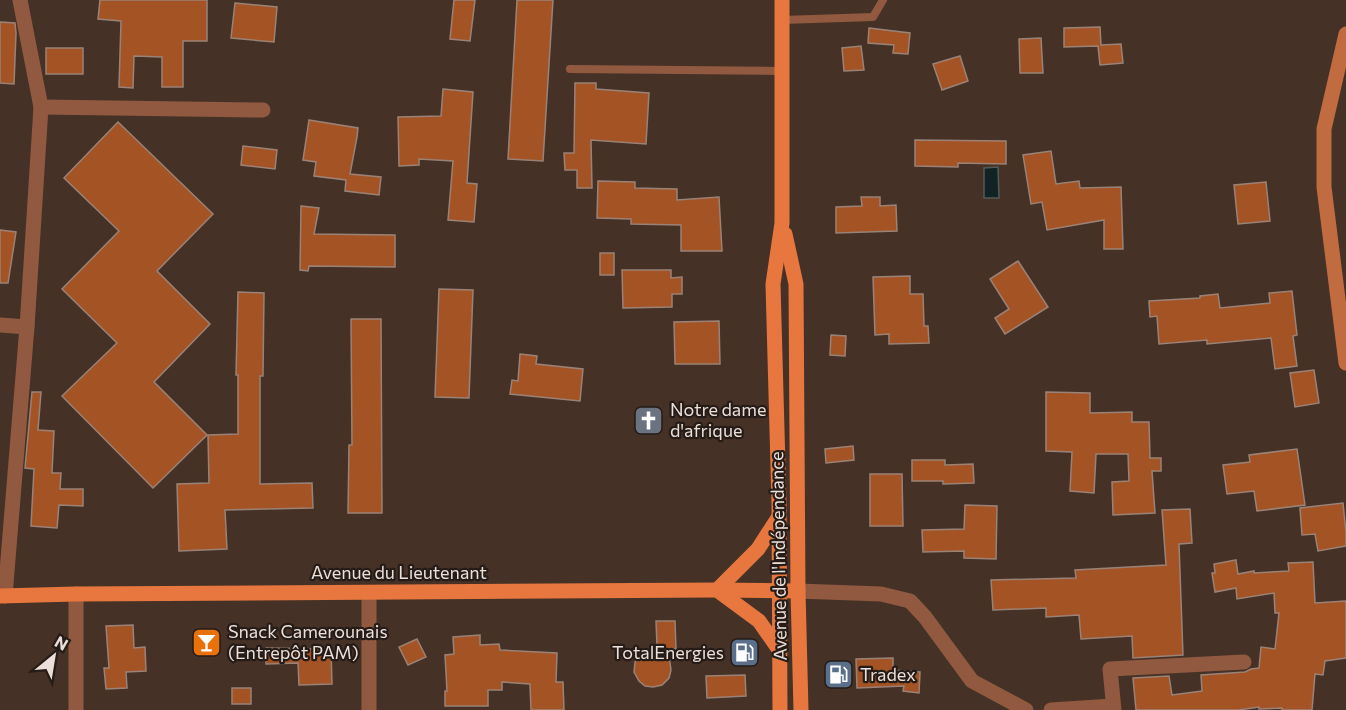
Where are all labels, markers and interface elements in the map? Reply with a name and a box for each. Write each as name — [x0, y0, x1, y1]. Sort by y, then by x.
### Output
place label: Notre dame d'afrique — [670, 398, 766, 441]
church icon: Notre dame d'afrique — [633, 404, 665, 436]
street label: Avenue de l'Indépendance — [765, 451, 791, 661]
street label: Avenue du Lieutenant — [311, 561, 487, 583]
place label: Snack Camerounais (Entrepôt PAM) — [228, 620, 388, 663]
north arrow — [24, 626, 84, 686]
bar icon: Snack Camerounais (Entrepôt PAM) — [191, 626, 223, 658]
text: N — [52, 631, 72, 654]
fuel station icon: TotalEnergies — [729, 637, 761, 669]
place label: TotalEnergies — [612, 641, 724, 663]
fuel station icon: Tradex — [823, 659, 855, 691]
place label: Tradex — [860, 663, 916, 685]

